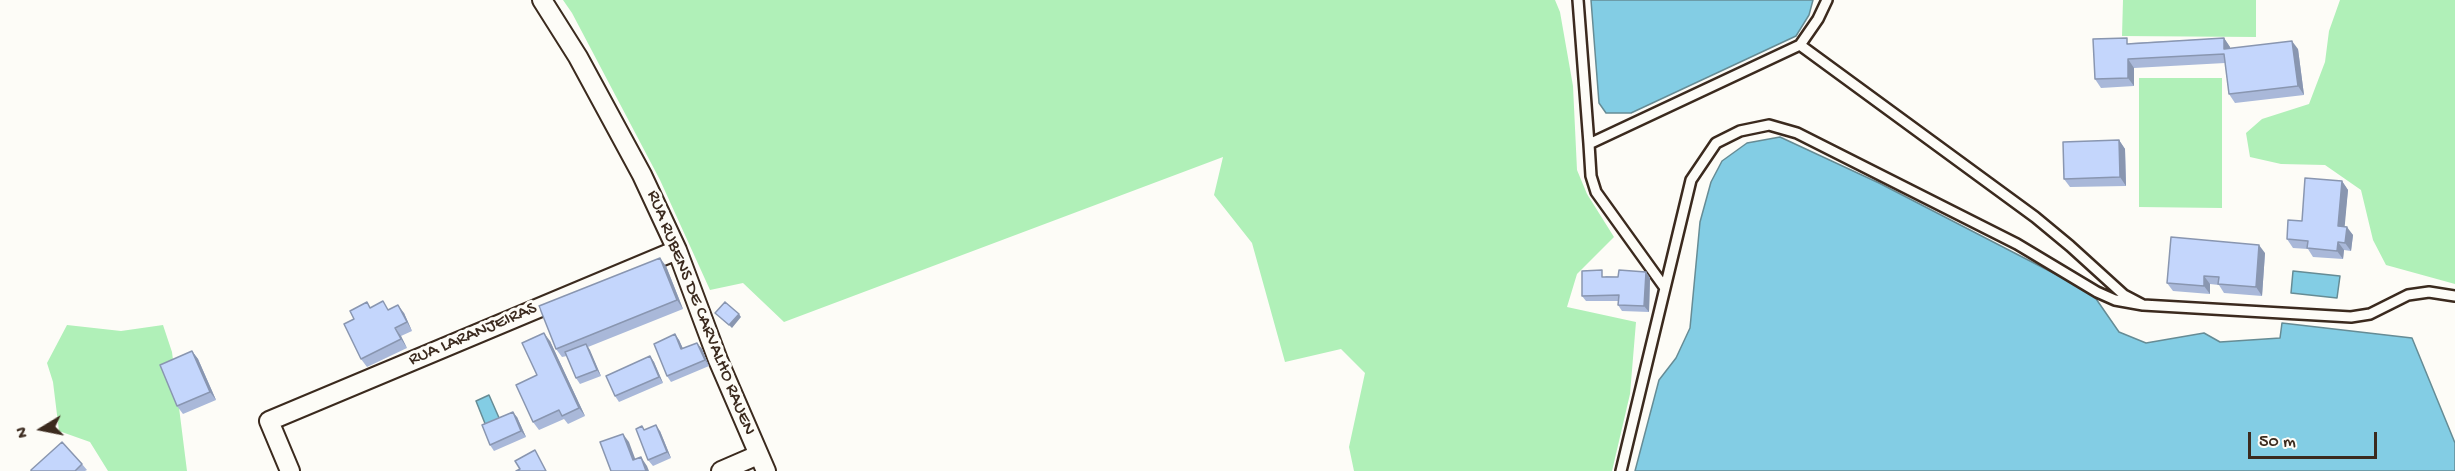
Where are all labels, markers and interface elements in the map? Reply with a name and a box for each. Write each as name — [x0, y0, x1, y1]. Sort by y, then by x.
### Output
street label: RUA RUBENS DE CARVALHO RAUEN — [641, 187, 759, 439]
street label: RUA LARANJEIRAS — [406, 298, 540, 372]
north arrow — [12, 399, 72, 459]
scale bar — [2251, 420, 2380, 458]
text: N — [14, 425, 34, 439]
text: 50 m — [2259, 432, 2296, 453]

